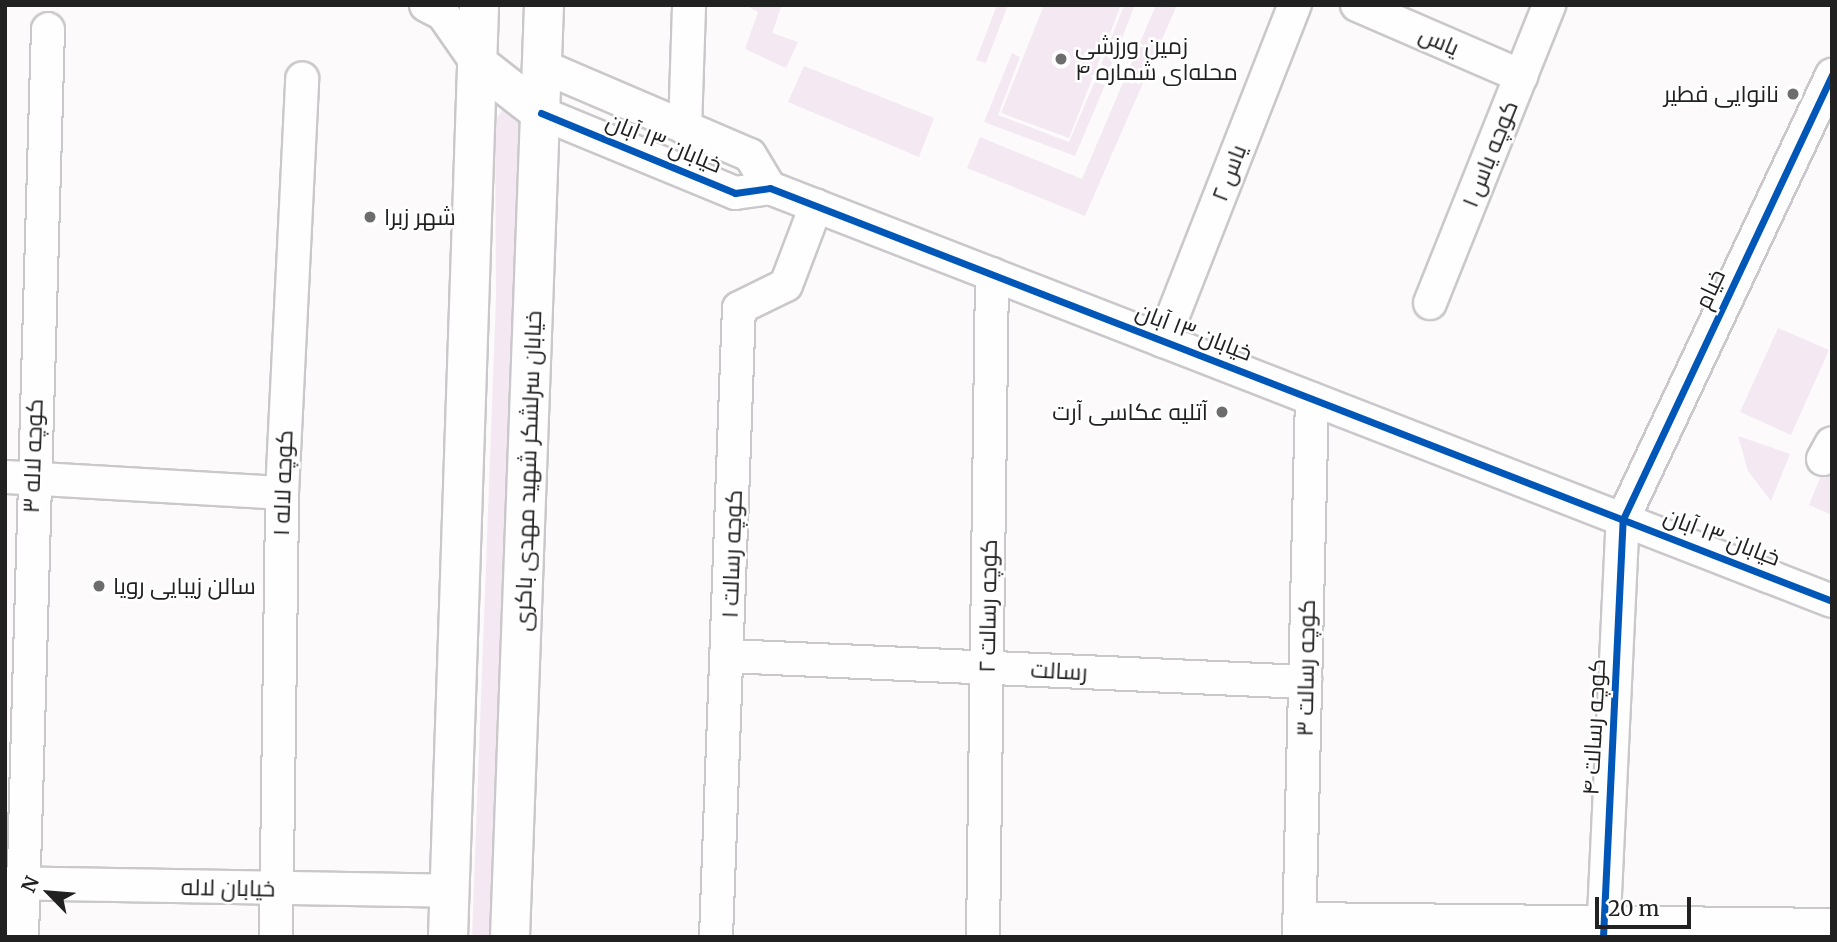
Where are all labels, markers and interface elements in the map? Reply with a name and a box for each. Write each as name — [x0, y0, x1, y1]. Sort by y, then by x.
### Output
street label: یاس — [1415, 20, 1463, 62]
place label: زمین ورزشی محله‌ای شماره ۴ — [1075, 32, 1238, 86]
marker: زمین ورزشی محله‌ای شماره ۴ — [1053, 51, 1069, 67]
place label: نانوایی فطیر — [1664, 80, 1779, 108]
marker: نانوایی فطیر — [1785, 86, 1801, 102]
street label: کوچه یاس ۱ — [1456, 97, 1524, 211]
street label: خیابان ۱۳ آبان — [602, 107, 726, 179]
street label: یاس ۲ — [1206, 141, 1252, 205]
place label: شهر زبرا — [384, 203, 456, 231]
marker: شهر زبرا — [362, 209, 378, 225]
street label: خیام — [1689, 265, 1731, 313]
street label: خیابان ۱۳ آبان — [1132, 297, 1256, 367]
street label: خیابان سرلشکر شهید مهدی باکری — [509, 310, 547, 632]
street label: کوچه لاله ۳ — [17, 398, 49, 514]
place label: آتلیه عکاسی آرت — [1052, 398, 1208, 426]
marker: آتلیه عکاسی آرت — [1214, 404, 1230, 420]
street label: کوچه لاله ۱ — [267, 429, 299, 537]
street label: کوچه رسالت ۱ — [716, 489, 748, 619]
street label: خیابان ۱۳ آبان — [1660, 502, 1784, 572]
street label: کوچه رسالت ۲ — [973, 539, 1003, 673]
place label: سالن زیبایی رویا — [113, 572, 256, 600]
marker: سالن زیبایی رویا — [91, 578, 107, 594]
street label: کوچه رسالت ۳ — [1291, 599, 1321, 737]
street label: رسالت — [1030, 656, 1088, 686]
street label: کوچه رسالت ۴ — [1577, 658, 1611, 796]
north arrow — [14, 858, 84, 928]
text: N — [16, 872, 44, 896]
street label: خیابان لاله — [181, 873, 275, 903]
scale bar — [1599, 883, 1695, 927]
text: 20 m — [1608, 895, 1659, 922]

